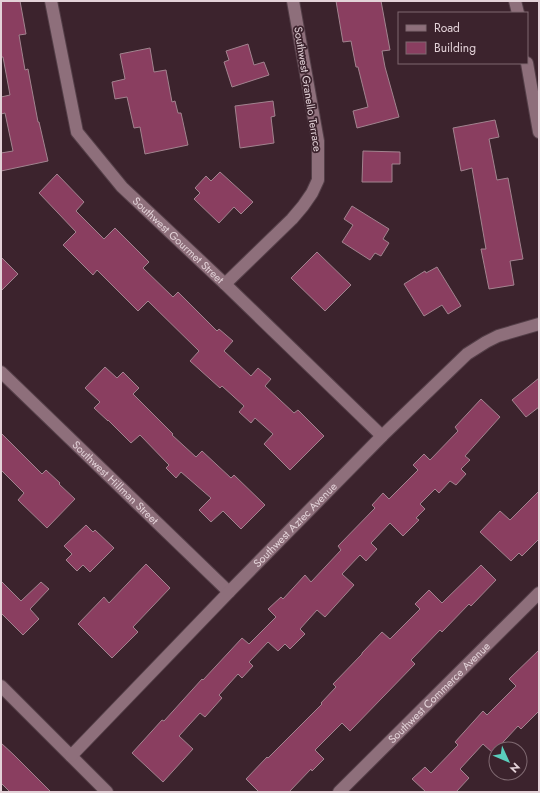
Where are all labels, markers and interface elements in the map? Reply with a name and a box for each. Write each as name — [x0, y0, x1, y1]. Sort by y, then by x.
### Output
legend — [398, 12, 528, 64]
text: Road — [434, 19, 460, 37]
street label: Southwest Granello Terrace — [290, 25, 326, 153]
text: Building — [434, 39, 476, 57]
street label: Southwest Gourmet Street — [129, 193, 228, 287]
street label: Southwest Hillman Street — [69, 437, 162, 528]
street label: Southwest Aztec Avenue — [250, 478, 341, 571]
street label: Southwest Commerce Avenue — [384, 638, 494, 747]
north arrow — [488, 741, 528, 781]
text: N — [506, 759, 524, 777]

